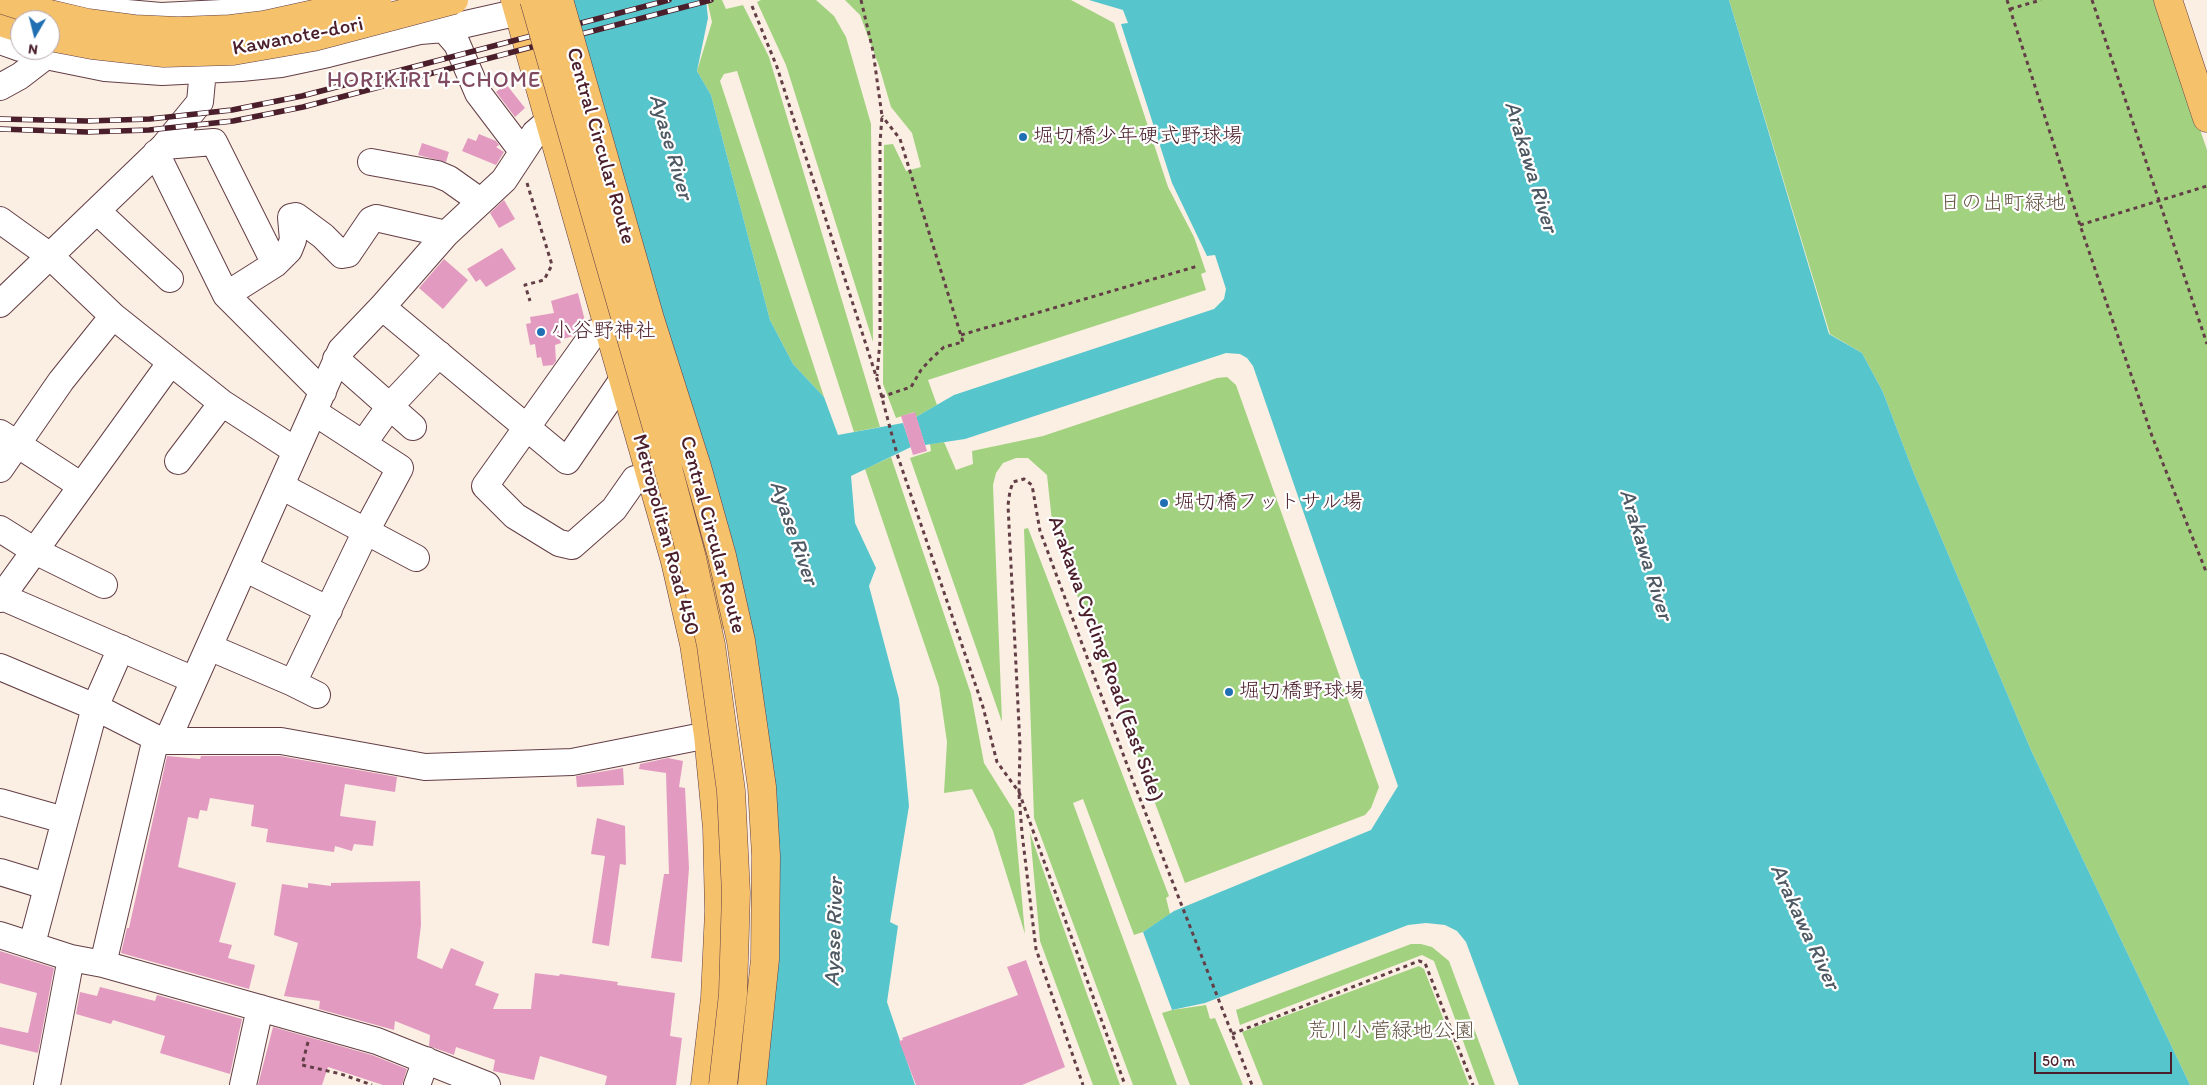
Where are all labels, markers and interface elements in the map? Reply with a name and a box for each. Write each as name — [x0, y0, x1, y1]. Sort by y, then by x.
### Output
north arrow — [10, 10, 60, 60]
street label: Kawanote-dori — [230, 12, 366, 62]
text: N — [27, 40, 39, 58]
street label: Central Circular Route — [560, 45, 640, 247]
district label: HORIKIRI 4-CHOME — [326, 68, 542, 94]
water label: Ayase River — [642, 91, 698, 203]
water label: Arakawa River — [1498, 98, 1562, 236]
place label: 堀切橋少年硬式野球場 — [1033, 124, 1243, 150]
marker: 堀切橋少年硬式野球場 — [1017, 131, 1029, 143]
park label: 日の出町緑地 — [1940, 191, 2066, 217]
place label: 小谷野神社 — [551, 319, 656, 345]
marker: 小谷野神社 — [535, 326, 547, 338]
street label: Metropolitan Road 450 — [626, 432, 704, 638]
street label: Central Circular Route — [673, 433, 751, 637]
water label: Ayase River — [763, 477, 823, 589]
water label: Arakawa River — [1613, 486, 1677, 624]
place label: 堀切橋フットサル場 — [1174, 490, 1363, 516]
marker: 堀切橋フットサル場 — [1158, 497, 1170, 509]
street label: Arakawa Cycling Road (East Side) — [1042, 513, 1168, 805]
place label: 堀切橋野球場 — [1239, 679, 1365, 705]
marker: 堀切橋野球場 — [1223, 686, 1235, 698]
water label: Arakawa River — [1763, 860, 1845, 994]
water label: Ayase River — [820, 877, 850, 987]
park label: 荒川小菅緑地公園 — [1307, 1019, 1475, 1045]
scale bar — [2037, 1042, 2174, 1074]
text: 50 m — [2042, 1052, 2075, 1070]

